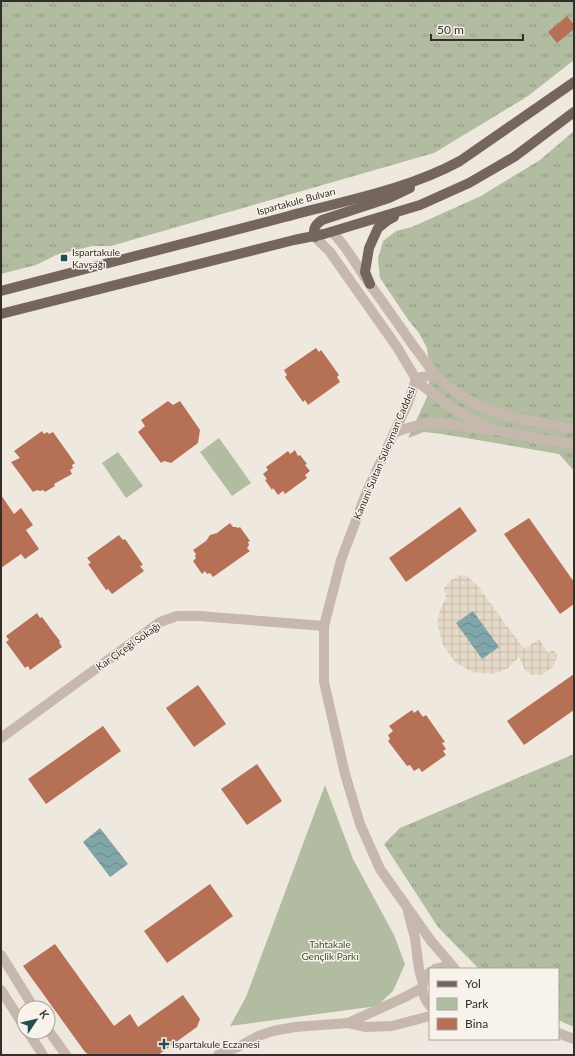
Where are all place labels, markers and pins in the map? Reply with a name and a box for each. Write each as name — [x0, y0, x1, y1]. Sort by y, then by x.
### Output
place label: Ispartakule Kavşağı — [72, 246, 120, 270]
marker: Ispartakule Kavşağı — [59, 253, 69, 263]
place label: Ispartakule Eczanesi — [172, 1038, 260, 1050]
marker: Ispartakule Eczanesi — [159, 1039, 169, 1049]

